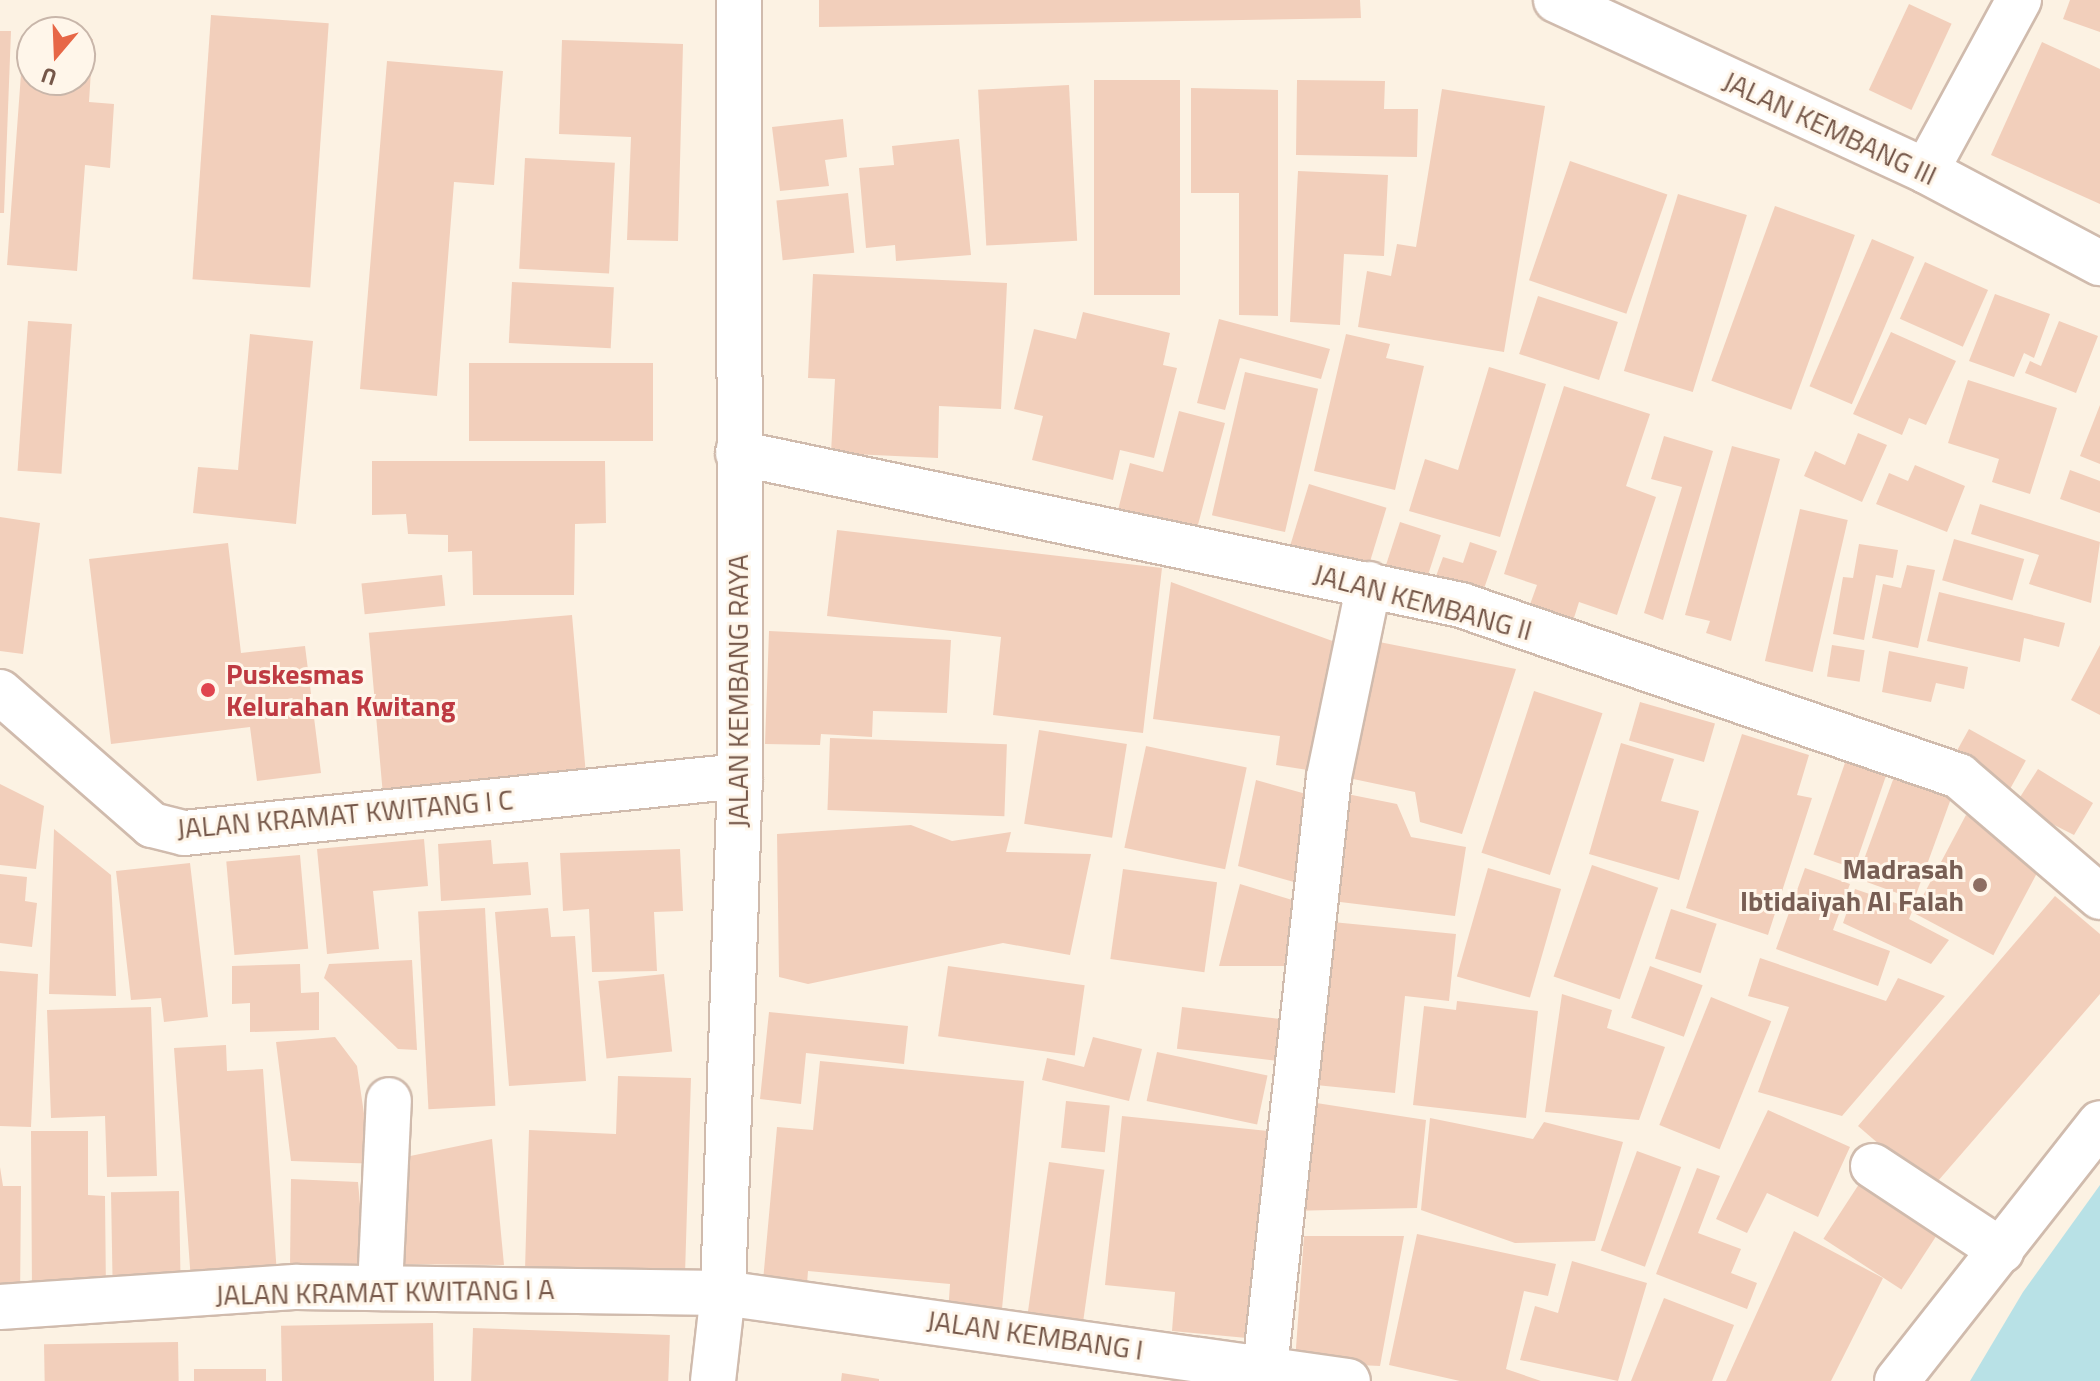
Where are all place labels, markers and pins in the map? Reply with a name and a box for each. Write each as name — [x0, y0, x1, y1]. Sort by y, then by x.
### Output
place label: Puskesmas Kelurahan Kwitang — [226, 657, 455, 723]
marker: Puskesmas Kelurahan Kwitang — [197, 679, 219, 701]
place label: Madrasah Ibtidaiyah Al Falah — [1740, 852, 1964, 918]
marker: Madrasah Ibtidaiyah Al Falah — [1971, 876, 1989, 894]

